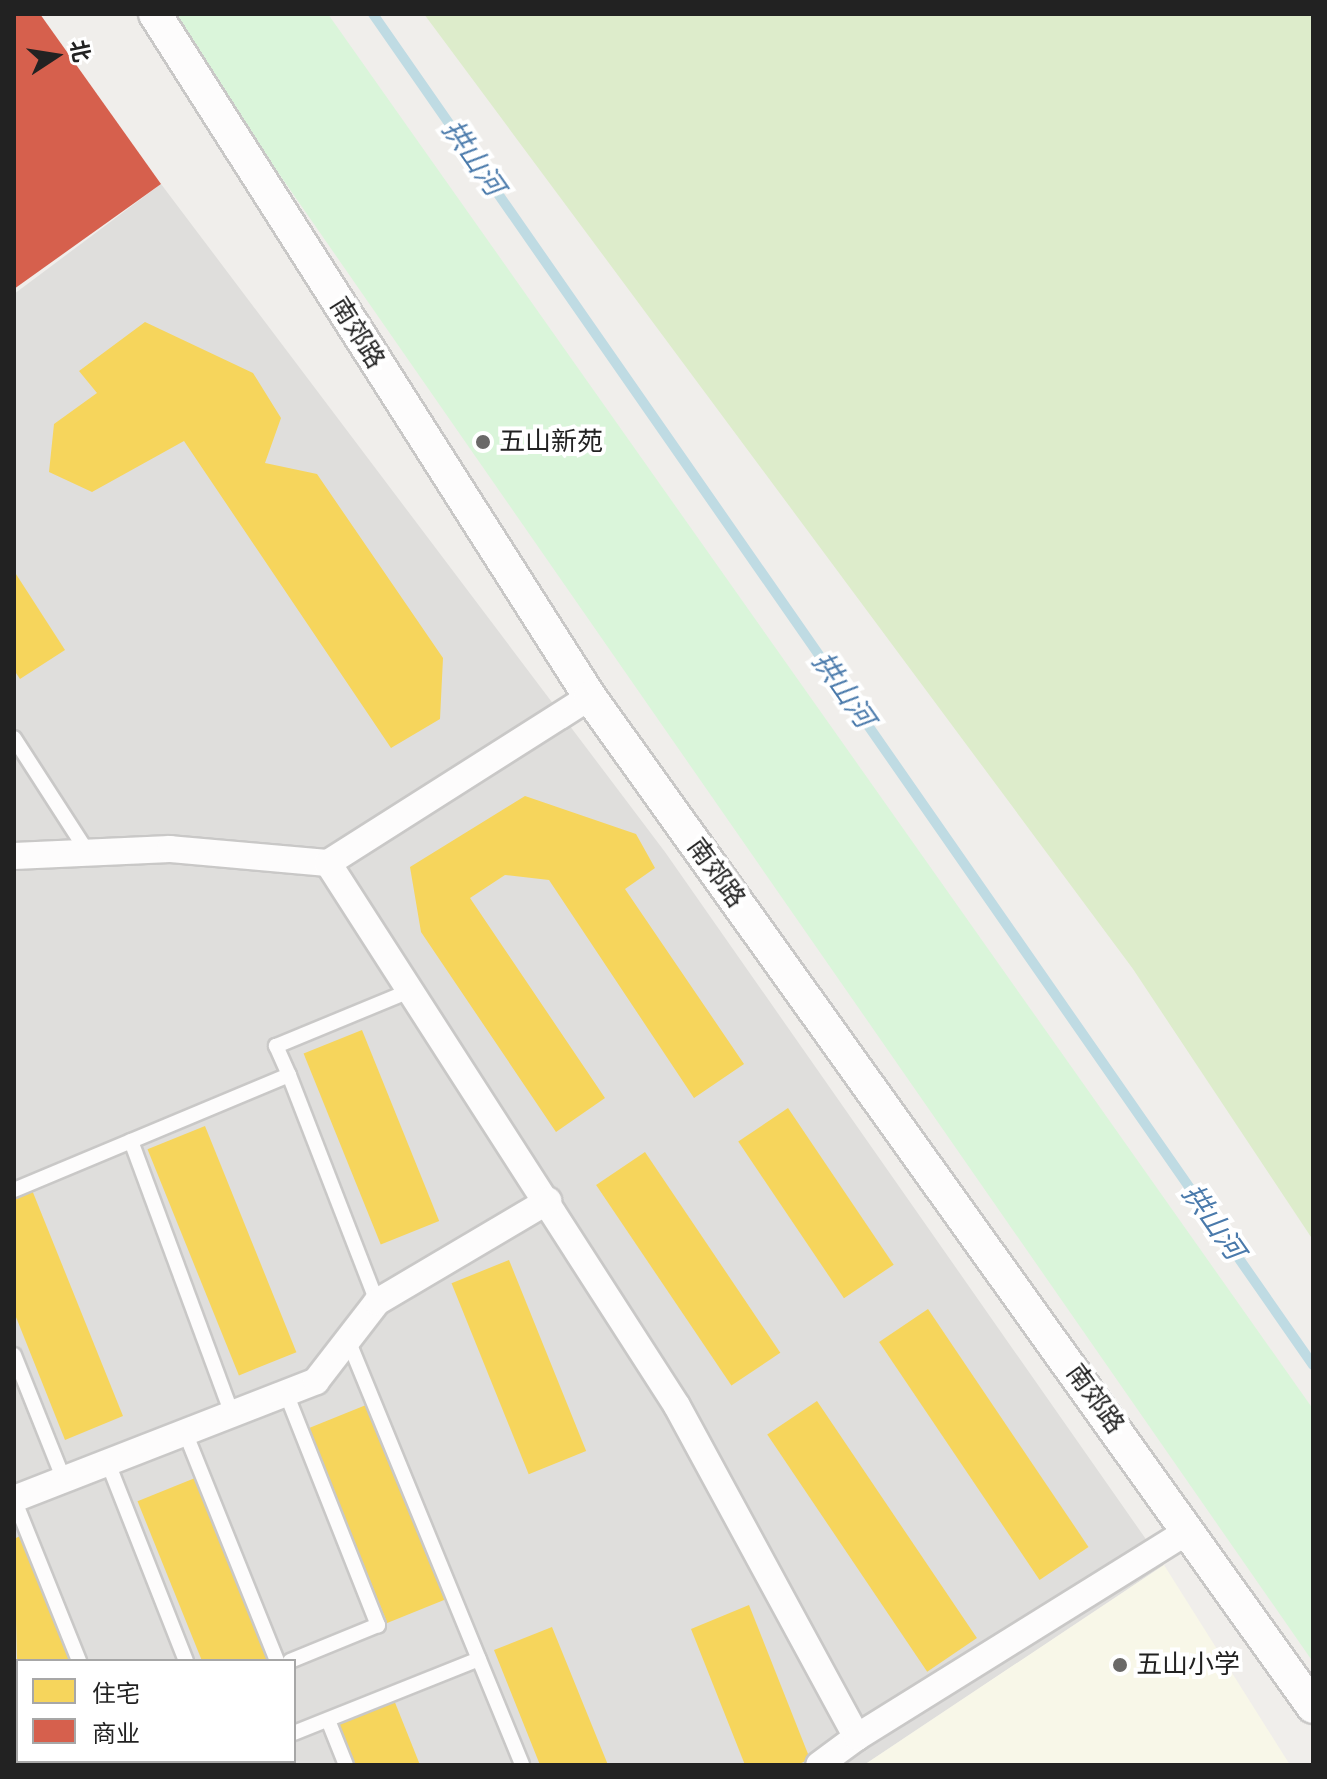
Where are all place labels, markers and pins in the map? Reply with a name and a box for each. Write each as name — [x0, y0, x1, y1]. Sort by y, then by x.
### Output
place label: 五山新苑 — [499, 426, 603, 458]
marker: 五山新苑 — [474, 433, 492, 451]
place label: 五山小学 — [1136, 1649, 1240, 1681]
marker: 五山小学 — [1111, 1656, 1129, 1674]

